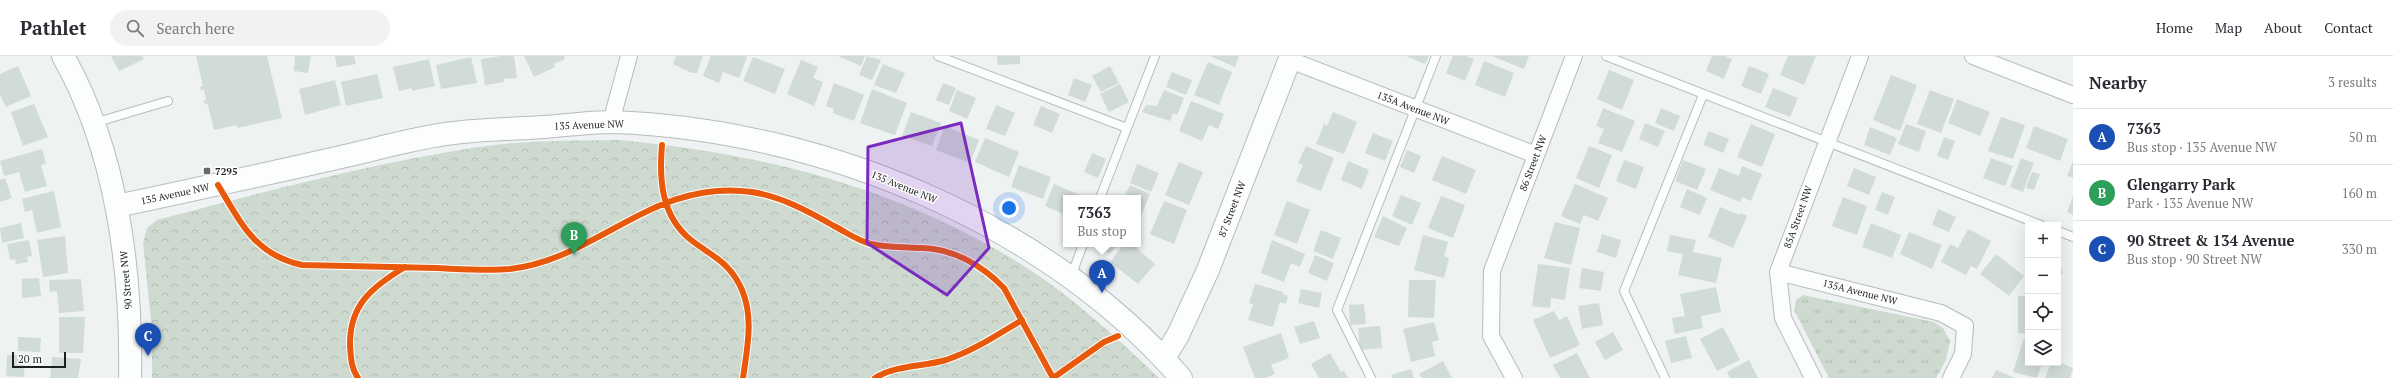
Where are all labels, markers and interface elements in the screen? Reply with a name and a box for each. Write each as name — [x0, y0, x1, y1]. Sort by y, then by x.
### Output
search box — [110, 10, 390, 46]
text: Pathlet — [20, 15, 86, 40]
icon: search — [124, 17, 146, 39]
text: Search here — [156, 18, 234, 38]
text: Home — [2156, 18, 2193, 37]
text: Map — [2215, 18, 2242, 37]
text: About — [2264, 18, 2302, 37]
text: Contact — [2324, 18, 2373, 37]
text: Nearby — [2089, 71, 2147, 94]
text: 3 results — [2328, 73, 2377, 91]
street label: 135A Avenue NW — [1375, 88, 1452, 128]
street label: 135 Avenue NW — [554, 117, 625, 133]
text: 7363 — [2127, 118, 2161, 138]
text: A — [2097, 128, 2107, 146]
text: 50 m — [2349, 128, 2377, 146]
street label: 86 Street NW — [1516, 133, 1550, 193]
text: Bus stop · 135 Avenue NW — [2127, 138, 2277, 156]
place label: 7295 — [215, 165, 238, 178]
marker: 7295 — [202, 166, 212, 176]
street label: 135 Avenue NW — [869, 168, 940, 206]
text: Glengarry Park — [2127, 174, 2235, 194]
street label: 87 Street NW — [1215, 179, 1249, 239]
street label: 135 Avenue NW — [139, 180, 211, 208]
street label: 85A Street NW — [1781, 183, 1816, 250]
text: B — [2098, 184, 2106, 202]
text: 160 m — [2342, 184, 2377, 202]
text: Park · 135 Avenue NW — [2127, 194, 2254, 212]
popup — [1063, 195, 1141, 247]
your location — [999, 198, 1019, 218]
text: 7363 — [1077, 202, 1111, 222]
pin: B — [561, 222, 587, 255]
text: Bus stop — [1077, 222, 1127, 240]
map controls — [2025, 222, 2061, 366]
button: + — [2025, 222, 2061, 258]
text: 90 Street & 134 Avenue — [2127, 230, 2295, 250]
text: C — [2098, 240, 2106, 258]
text: 330 m — [2342, 240, 2377, 258]
street label: 90 Street NW — [117, 249, 135, 310]
text: Bus stop · 90 Street NW — [2127, 250, 2262, 268]
button: − — [2025, 258, 2061, 294]
pin: A — [1089, 260, 1115, 293]
street label: 135A Avenue NW — [1821, 276, 1899, 308]
button: locate — [2025, 294, 2061, 330]
pin: C — [135, 323, 161, 356]
button: layers — [2025, 330, 2061, 366]
scale bar — [12, 350, 66, 369]
text: 20 m — [18, 352, 42, 366]

